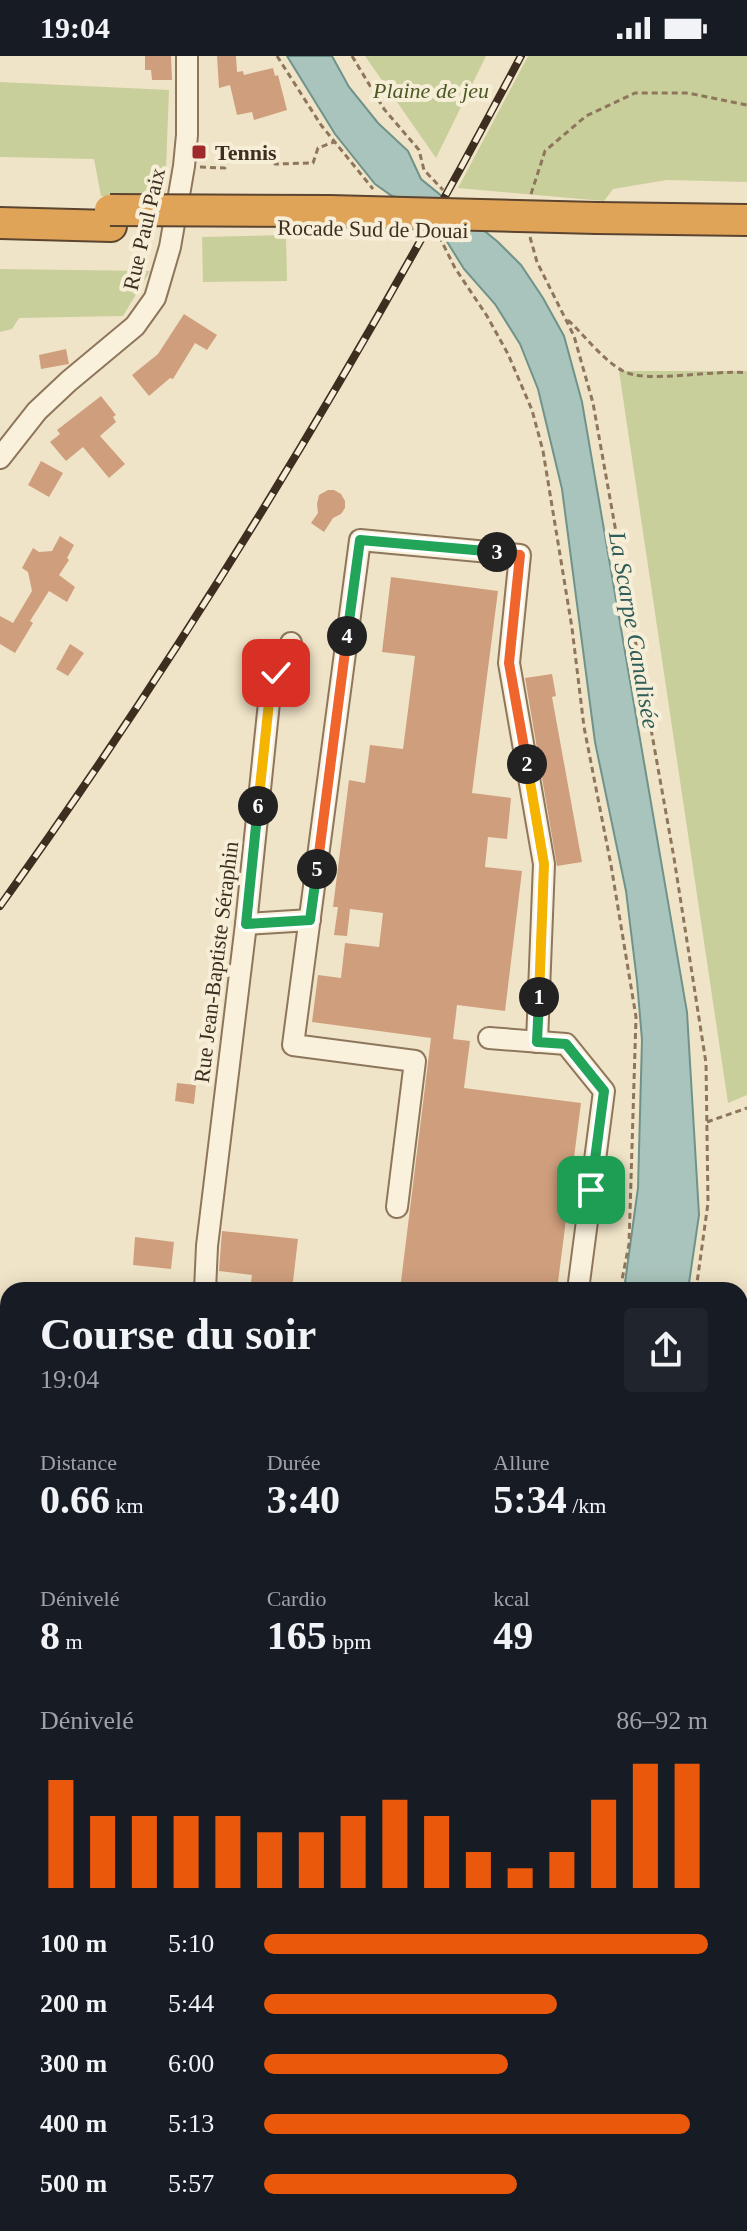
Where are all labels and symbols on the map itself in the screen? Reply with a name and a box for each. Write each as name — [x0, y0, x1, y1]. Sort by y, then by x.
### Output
park label: Plaine de jeu — [372, 78, 489, 103]
place label: Tennis — [215, 140, 277, 165]
marker: Tennis — [190, 143, 208, 161]
street label: Rue Paul Paix — [118, 165, 170, 293]
street label: Rocade Sud de Douai — [277, 215, 469, 243]
water label: La Scarpe Canalisée — [604, 528, 664, 731]
pin: 3 — [477, 532, 517, 572]
pin: 4 — [327, 616, 367, 656]
pin — [242, 639, 310, 707]
pin: 2 — [507, 744, 547, 784]
pin: 6 — [238, 786, 278, 826]
street label: Rue Jean-Baptiste Séraphin — [189, 840, 243, 1084]
pin: 5 — [297, 849, 337, 889]
pin: 1 — [519, 977, 559, 1017]
pin — [557, 1156, 625, 1224]

